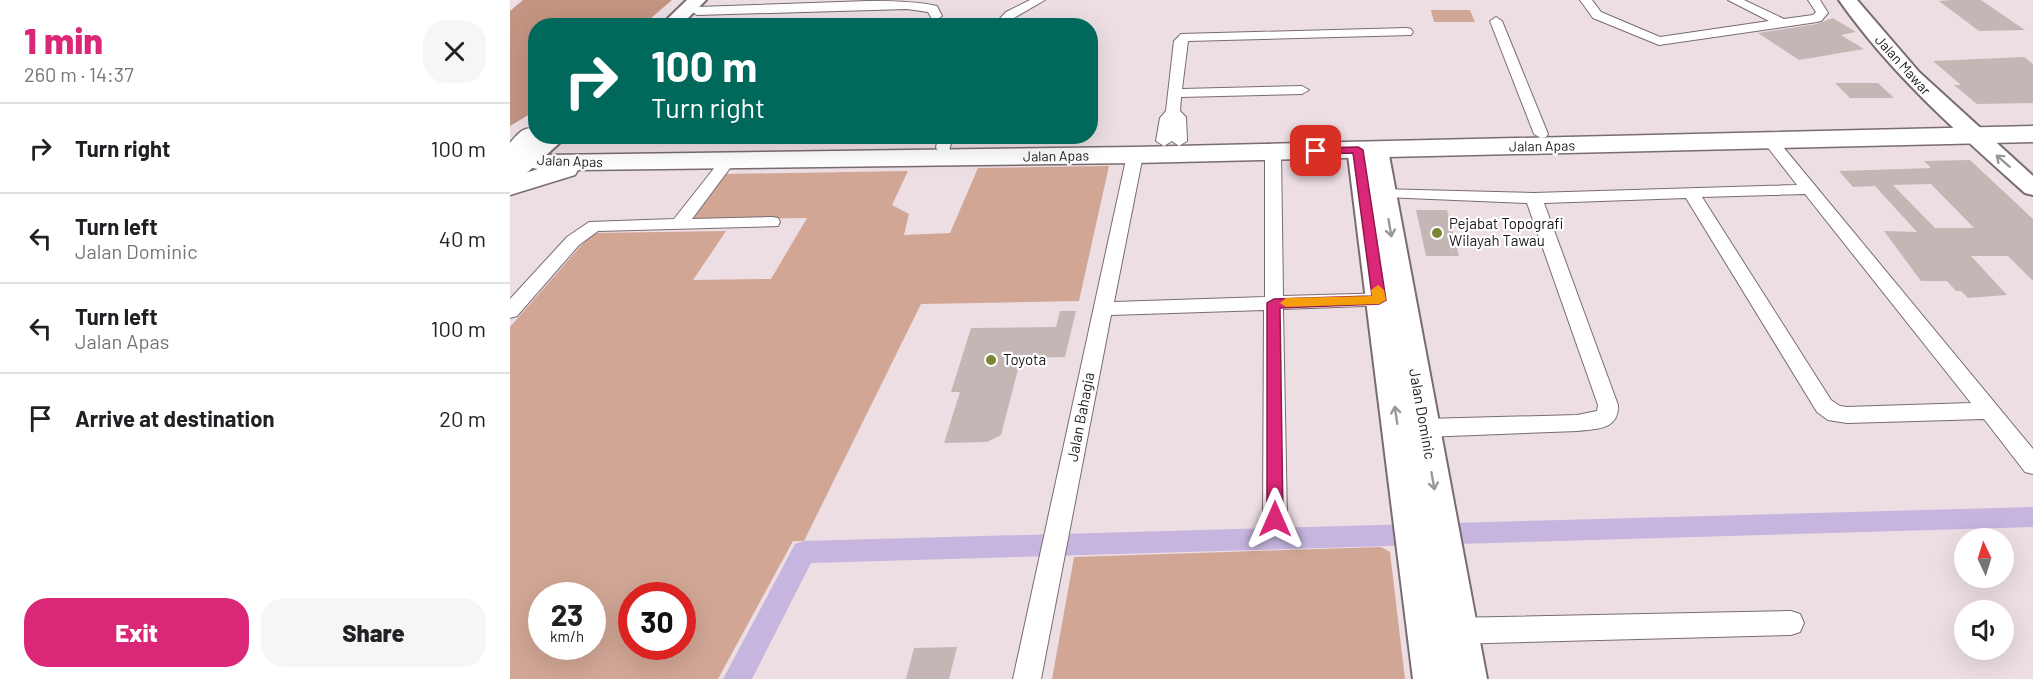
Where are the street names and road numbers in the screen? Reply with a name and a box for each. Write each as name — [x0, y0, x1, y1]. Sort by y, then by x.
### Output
street label: Jalan Mawar — [1872, 31, 1935, 98]
street label: Jalan Apas — [1509, 136, 1575, 155]
street label: Jalan Apas — [1023, 146, 1089, 165]
street label: Jalan Apas — [537, 151, 604, 170]
street label: Jalan Dominic — [1406, 367, 1440, 461]
street label: Jalan Bahagia — [1063, 371, 1098, 463]

